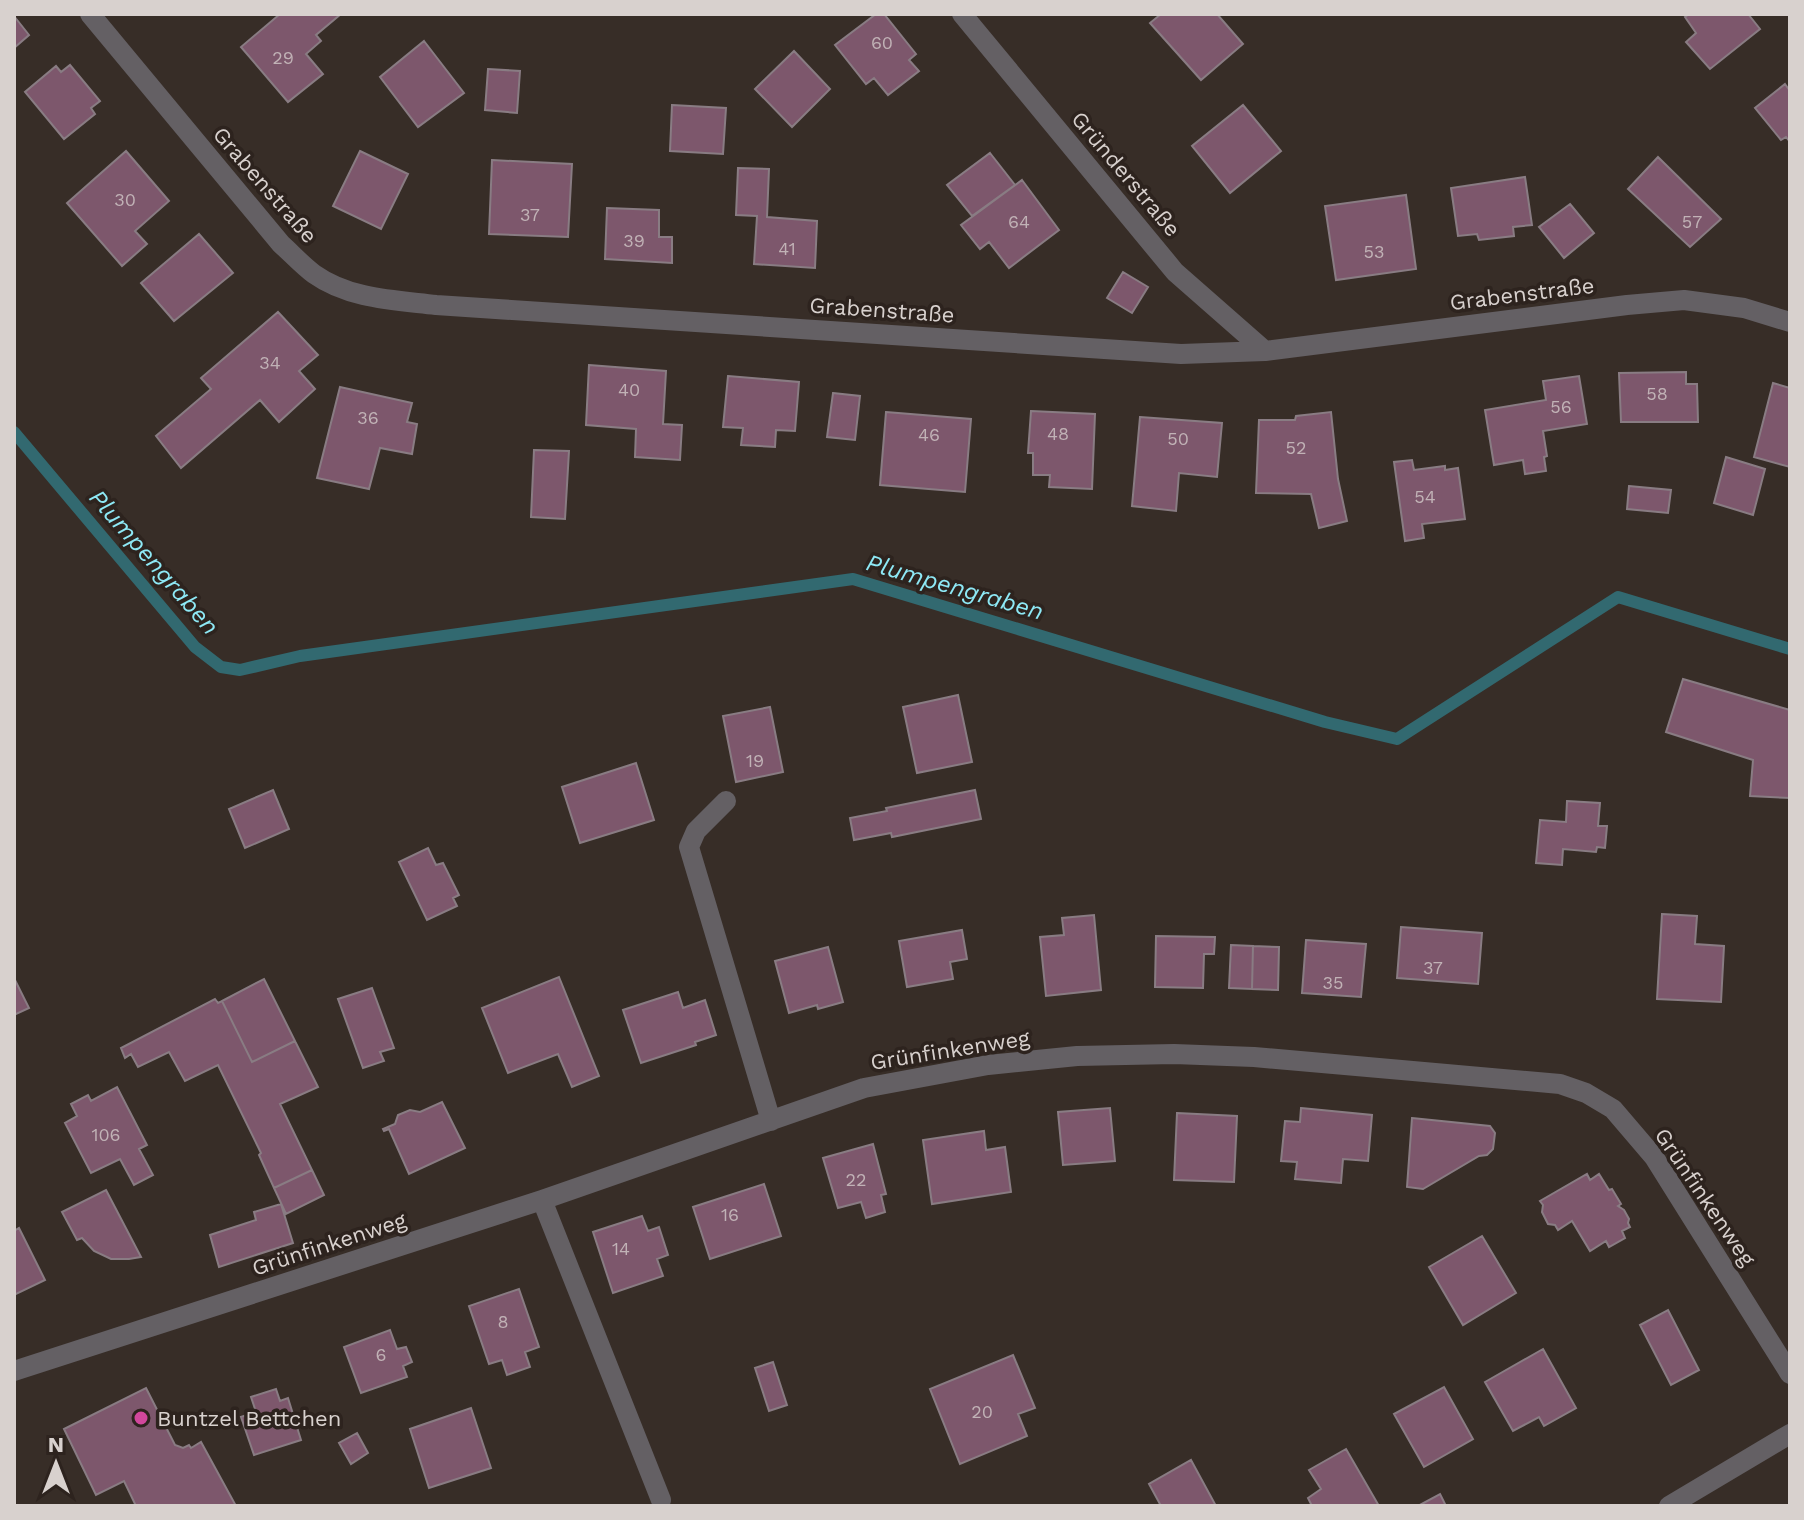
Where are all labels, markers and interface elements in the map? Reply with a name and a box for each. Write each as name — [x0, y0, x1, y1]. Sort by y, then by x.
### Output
house number: 60 — [871, 32, 893, 53]
house number: 29 — [272, 47, 294, 68]
street label: Gründerstraße — [1067, 106, 1185, 242]
street label: Grabenstraße — [208, 122, 322, 248]
house number: 30 — [114, 189, 136, 210]
house number: 37 — [520, 204, 540, 225]
house number: 64 — [1008, 211, 1030, 232]
house number: 57 — [1682, 211, 1702, 232]
house number: 39 — [623, 230, 645, 251]
house number: 41 — [778, 238, 796, 259]
house number: 53 — [1364, 241, 1384, 262]
street label: Grabenstraße — [1448, 273, 1596, 315]
street label: Grabenstraße — [809, 292, 955, 328]
house number: 34 — [259, 352, 281, 373]
house number: 40 — [618, 379, 640, 400]
house number: 58 — [1646, 383, 1668, 404]
house number: 56 — [1550, 396, 1572, 417]
house number: 36 — [357, 407, 379, 428]
house number: 48 — [1047, 423, 1069, 444]
house number: 46 — [918, 424, 940, 445]
house number: 50 — [1167, 428, 1189, 449]
house number: 52 — [1286, 437, 1306, 458]
water label: Plumpengraben — [83, 484, 225, 640]
house number: 54 — [1414, 486, 1436, 507]
water label: Plumpengraben — [863, 548, 1047, 626]
house number: 19 — [746, 750, 764, 771]
house number: 37 — [1423, 957, 1443, 978]
house number: 35 — [1323, 972, 1343, 993]
street label: Grünfinkenweg — [869, 1025, 1032, 1075]
street label: Grünfinkenweg — [1650, 1123, 1760, 1271]
house number: 106 — [91, 1124, 121, 1145]
house number: 22 — [846, 1169, 867, 1190]
house number: 16 — [721, 1204, 739, 1225]
street label: Grünfinkenweg — [249, 1207, 410, 1281]
house number: 14 — [612, 1238, 630, 1259]
house number: 8 — [497, 1311, 509, 1332]
house number: 6 — [376, 1344, 386, 1365]
house number: 20 — [971, 1401, 993, 1422]
place label: Buntzel Bettchen — [157, 1406, 341, 1431]
marker: Buntzel Bettchen — [132, 1409, 150, 1427]
north arrow — [16, 1424, 96, 1504]
text: N — [48, 1432, 64, 1457]

